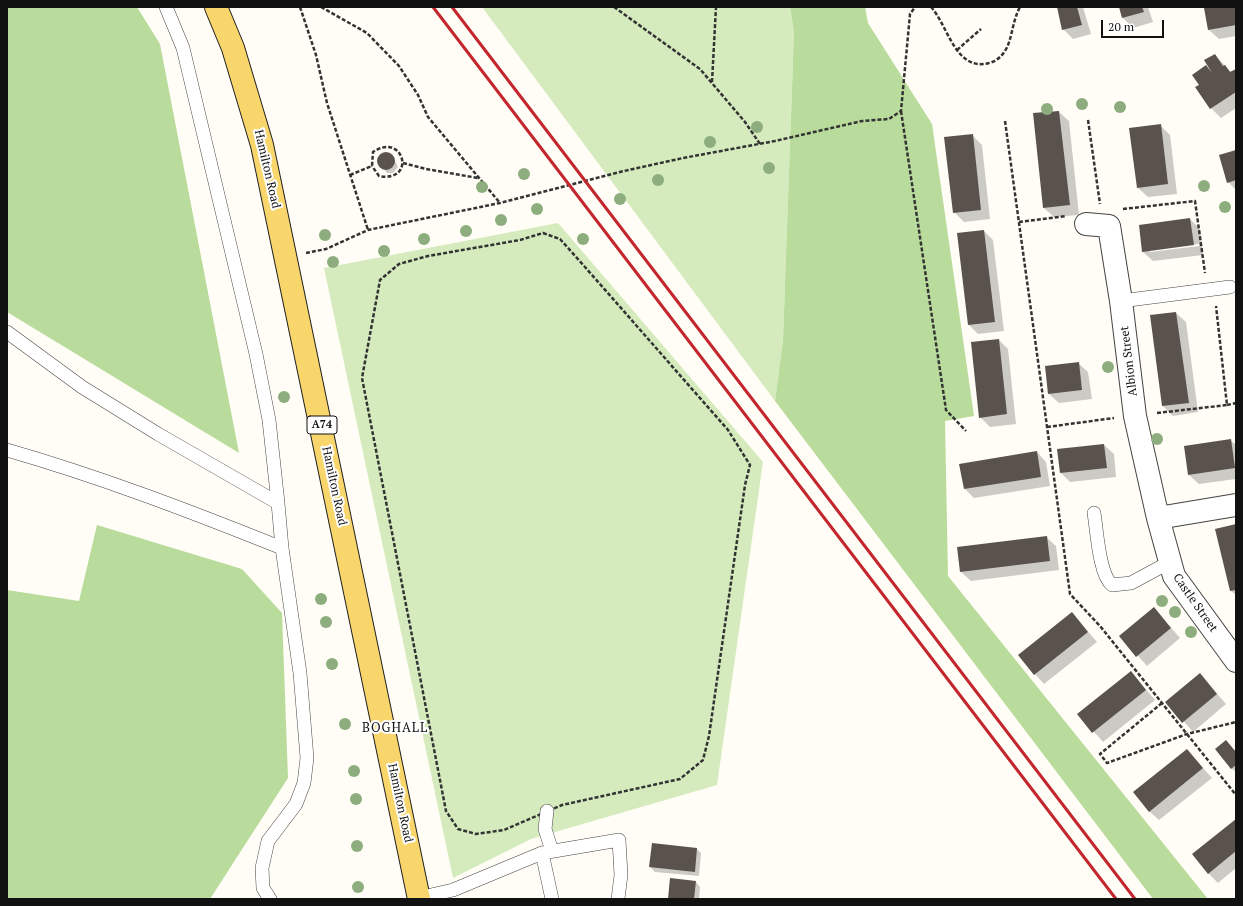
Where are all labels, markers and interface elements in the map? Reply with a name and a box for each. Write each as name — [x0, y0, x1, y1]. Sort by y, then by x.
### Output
scale bar — [1103, 12, 1166, 38]
text: 20 m — [1108, 19, 1134, 34]
street label: Hamilton Road — [251, 128, 283, 210]
street label: Albion Street — [1118, 325, 1140, 397]
road number: A74 — [307, 416, 337, 434]
street label: Hamilton Road — [319, 445, 349, 527]
street label: Castle Street — [1170, 571, 1220, 635]
district label: BOGHALL — [362, 720, 428, 736]
street label: Hamilton Road — [385, 762, 415, 844]

